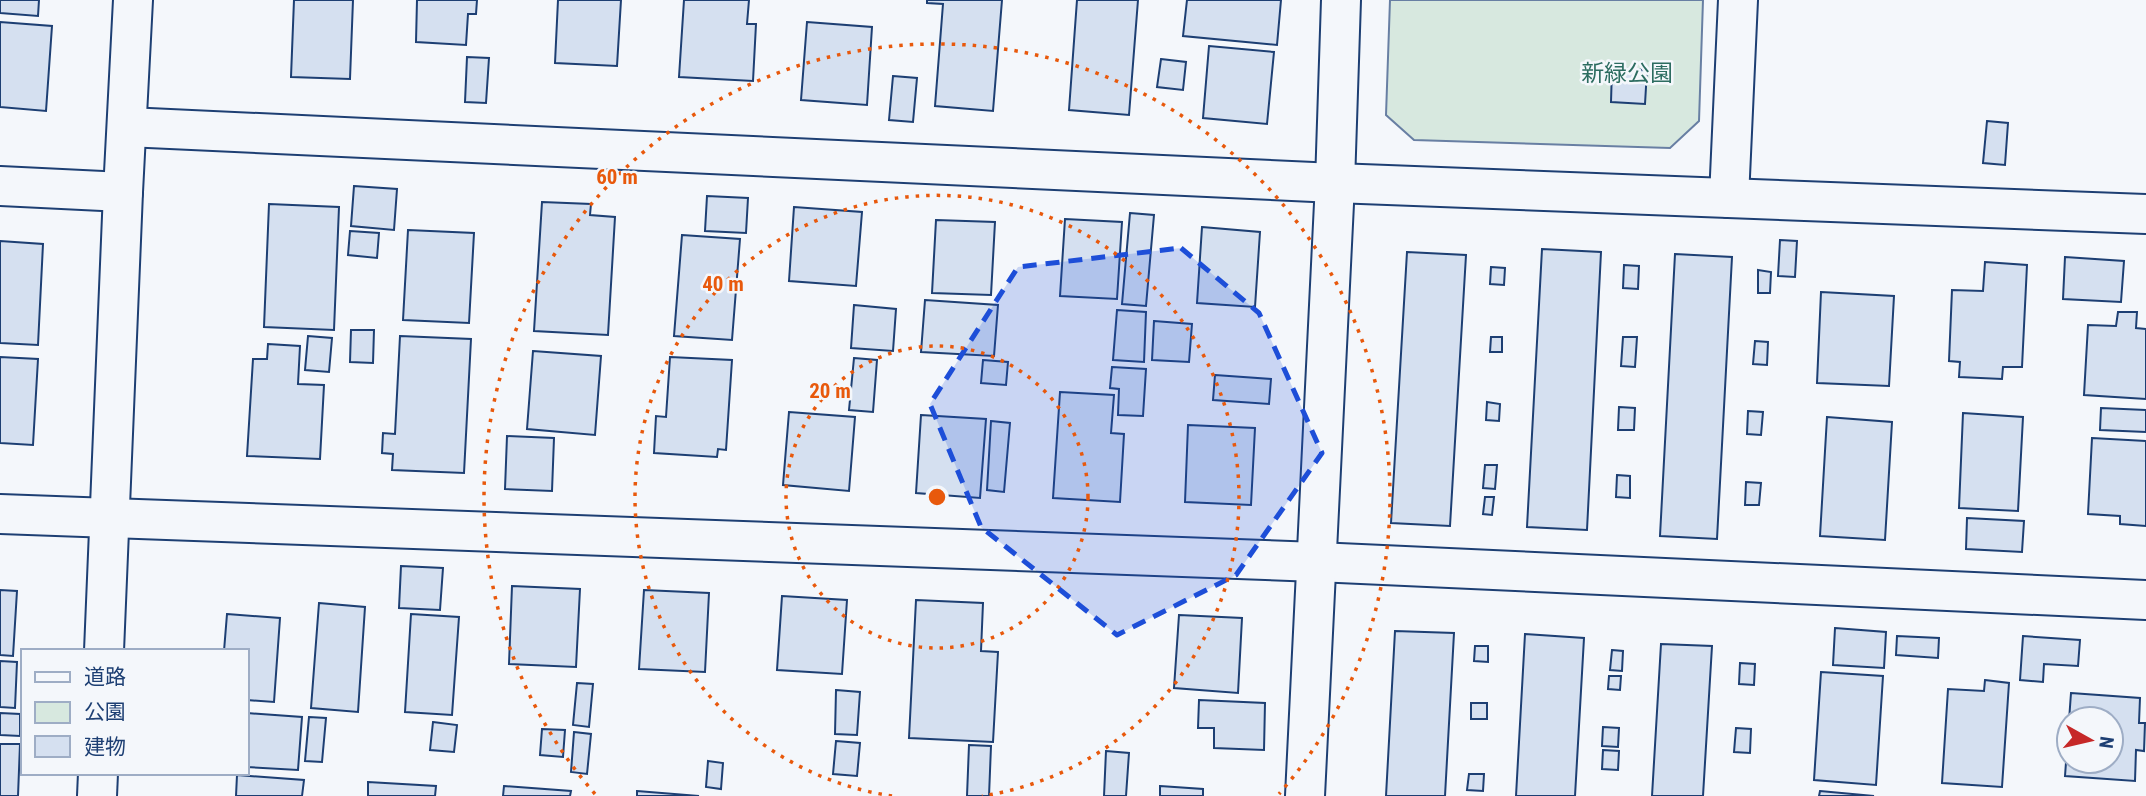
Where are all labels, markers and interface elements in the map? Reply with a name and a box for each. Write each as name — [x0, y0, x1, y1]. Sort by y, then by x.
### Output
park label: 新緑公園 — [1581, 60, 1673, 87]
text: 60 m — [596, 165, 638, 189]
text: 40 m — [702, 272, 744, 296]
text: 20 m — [809, 379, 851, 403]
centre of rings — [925, 485, 949, 509]
legend — [21, 649, 248, 775]
text: 道路 — [84, 665, 126, 689]
text: 公園 — [84, 700, 126, 724]
north arrow — [2055, 705, 2125, 775]
text: 建物 — [84, 735, 126, 759]
text: N — [2094, 735, 2119, 750]

